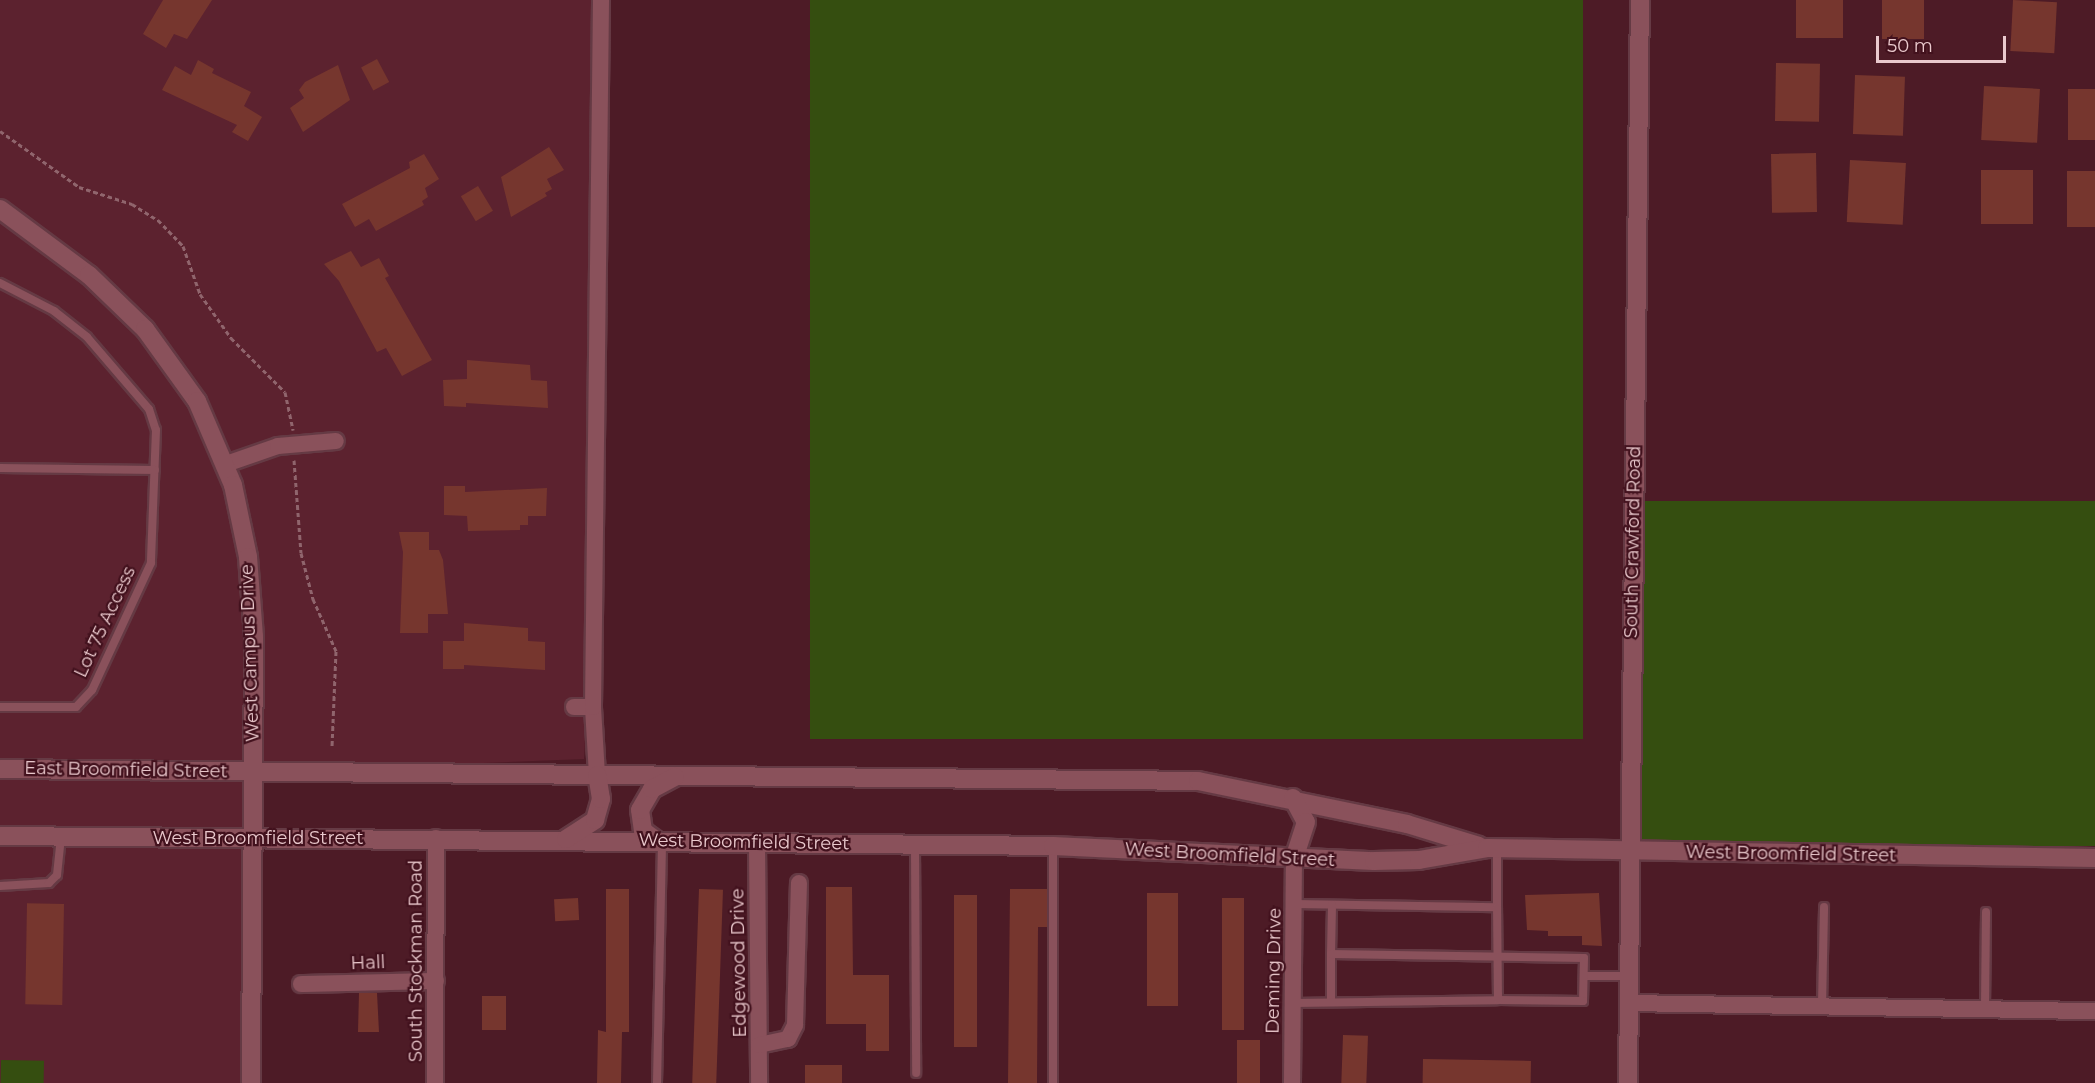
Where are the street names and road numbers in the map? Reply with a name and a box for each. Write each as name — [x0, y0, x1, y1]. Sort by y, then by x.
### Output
street label: South Crawford Road — [1621, 446, 1645, 638]
street label: Lot 75 Access — [70, 563, 140, 681]
street label: West Campus Drive — [236, 564, 264, 742]
street label: East Broomfield Street — [24, 757, 228, 783]
street label: West Broomfield Street — [153, 827, 363, 849]
street label: West Broomfield Street — [638, 829, 850, 855]
street label: West Broomfield Street — [1124, 839, 1336, 871]
street label: West Broomfield Street — [1685, 841, 1897, 867]
street label: South Stockman Road — [405, 860, 427, 1062]
street label: Edgewood Drive — [727, 888, 751, 1038]
street label: Deming Drive — [1262, 908, 1286, 1034]
street label: Hall — [350, 952, 386, 974]

